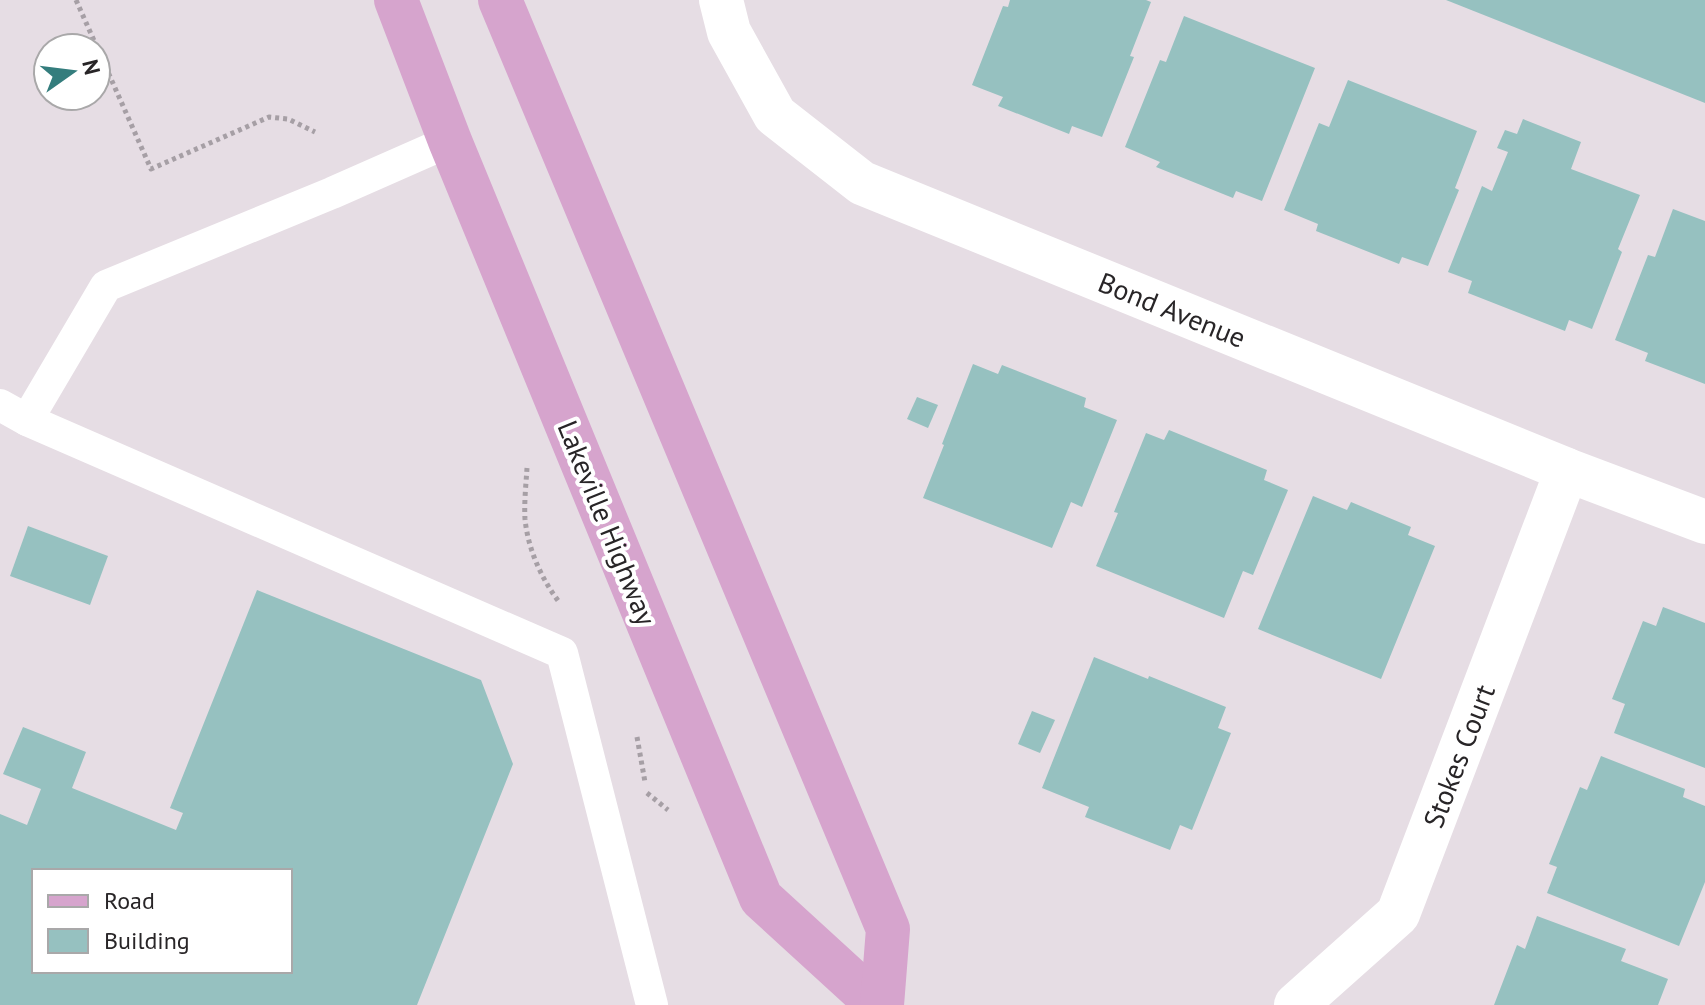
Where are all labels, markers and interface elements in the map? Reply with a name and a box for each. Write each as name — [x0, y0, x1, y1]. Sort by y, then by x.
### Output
north arrow — [32, 32, 112, 112]
text: N — [76, 57, 107, 78]
street label: Bond Avenue — [1093, 263, 1251, 356]
street label: Lakeville Highway — [550, 415, 665, 631]
street label: Stokes Court — [1414, 678, 1503, 833]
legend — [32, 869, 292, 973]
text: Road — [104, 885, 155, 916]
text: Building — [104, 925, 190, 956]

